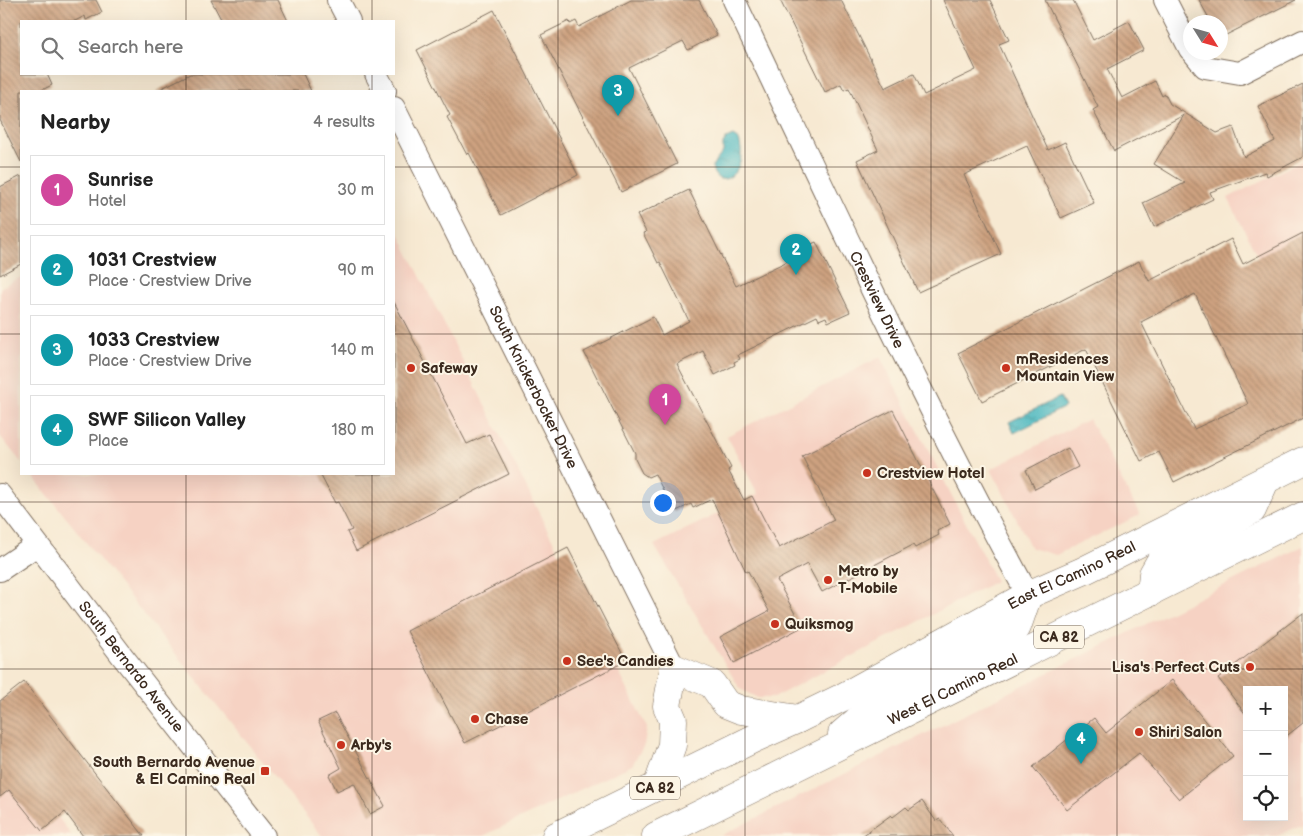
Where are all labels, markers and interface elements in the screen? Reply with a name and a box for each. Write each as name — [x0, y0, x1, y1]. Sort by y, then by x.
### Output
north arrow — [1183, 15, 1228, 60]
search box — [20, 20, 395, 75]
icon: search — [38, 34, 66, 62]
text: Search here — [78, 36, 183, 59]
pin: 3 — [602, 75, 634, 116]
text: Nearby — [40, 110, 110, 135]
text: 4 results — [313, 113, 375, 132]
text: Sunrise — [88, 169, 153, 192]
text: 1 — [54, 181, 60, 200]
text: 30 m — [337, 181, 374, 200]
text: Hotel — [88, 192, 126, 211]
pin: 2 — [780, 234, 812, 275]
street label: Crestview Drive — [845, 248, 908, 352]
text: 1031 Crestview — [88, 249, 216, 272]
text: 2 — [52, 261, 62, 280]
text: 90 m — [338, 261, 374, 280]
text: Place · Crestview Drive — [88, 272, 252, 291]
street label: South Knickerbocker Drive — [484, 303, 582, 472]
text: 1033 Crestview — [88, 329, 219, 352]
text: 3 — [52, 341, 62, 360]
text: 140 m — [331, 341, 374, 360]
place label: mResidences Mountain View — [1016, 350, 1114, 386]
text: Place · Crestview Drive — [88, 352, 252, 371]
place label: Safeway — [421, 359, 478, 378]
marker: Safeway — [405, 362, 417, 374]
marker: mResidences Mountain View — [1000, 362, 1012, 374]
pin: 1 — [649, 384, 681, 425]
text: SWF Silicon Valley — [88, 409, 246, 432]
text: 4 — [52, 421, 62, 440]
text: 180 m — [332, 421, 374, 440]
text: Place — [88, 432, 129, 451]
place label: Crestview Hotel — [877, 464, 984, 483]
marker: Crestview Hotel — [861, 467, 873, 479]
your location — [650, 490, 676, 516]
street label: East El Camino Real — [1004, 537, 1139, 614]
place label: Metro by T-Mobile — [838, 562, 899, 598]
marker: Metro by T-Mobile — [822, 574, 834, 586]
street label: South Bernardo Avenue — [74, 597, 188, 736]
place label: Quiksmog — [785, 615, 854, 634]
marker: Quiksmog — [769, 618, 781, 630]
road number: CA 82 — [1034, 626, 1084, 649]
street label: West El Camino Real — [885, 650, 1021, 730]
place label: See's Candies — [577, 652, 674, 671]
marker: See's Candies — [561, 655, 573, 667]
place label: Lisa's Perfect Cuts — [1112, 658, 1240, 677]
marker: Lisa's Perfect Cuts — [1244, 661, 1256, 673]
map controls — [1243, 686, 1288, 821]
button: + — [1243, 686, 1288, 731]
place label: Chase — [485, 710, 529, 729]
marker: Chase — [469, 713, 481, 725]
pin: 4 — [1065, 723, 1097, 764]
place label: Shiri Salon — [1149, 723, 1222, 742]
marker: Shiri Salon — [1133, 726, 1145, 738]
button: − — [1243, 731, 1288, 776]
place label: Arby's — [350, 736, 392, 755]
marker: Arby's — [335, 739, 347, 751]
place label: South Bernardo Avenue & El Camino Real — [93, 753, 255, 789]
marker: South Bernardo Avenue & El Camino Real — [259, 765, 271, 777]
road number: CA 82 — [630, 776, 680, 800]
button: locate — [1243, 776, 1288, 821]

